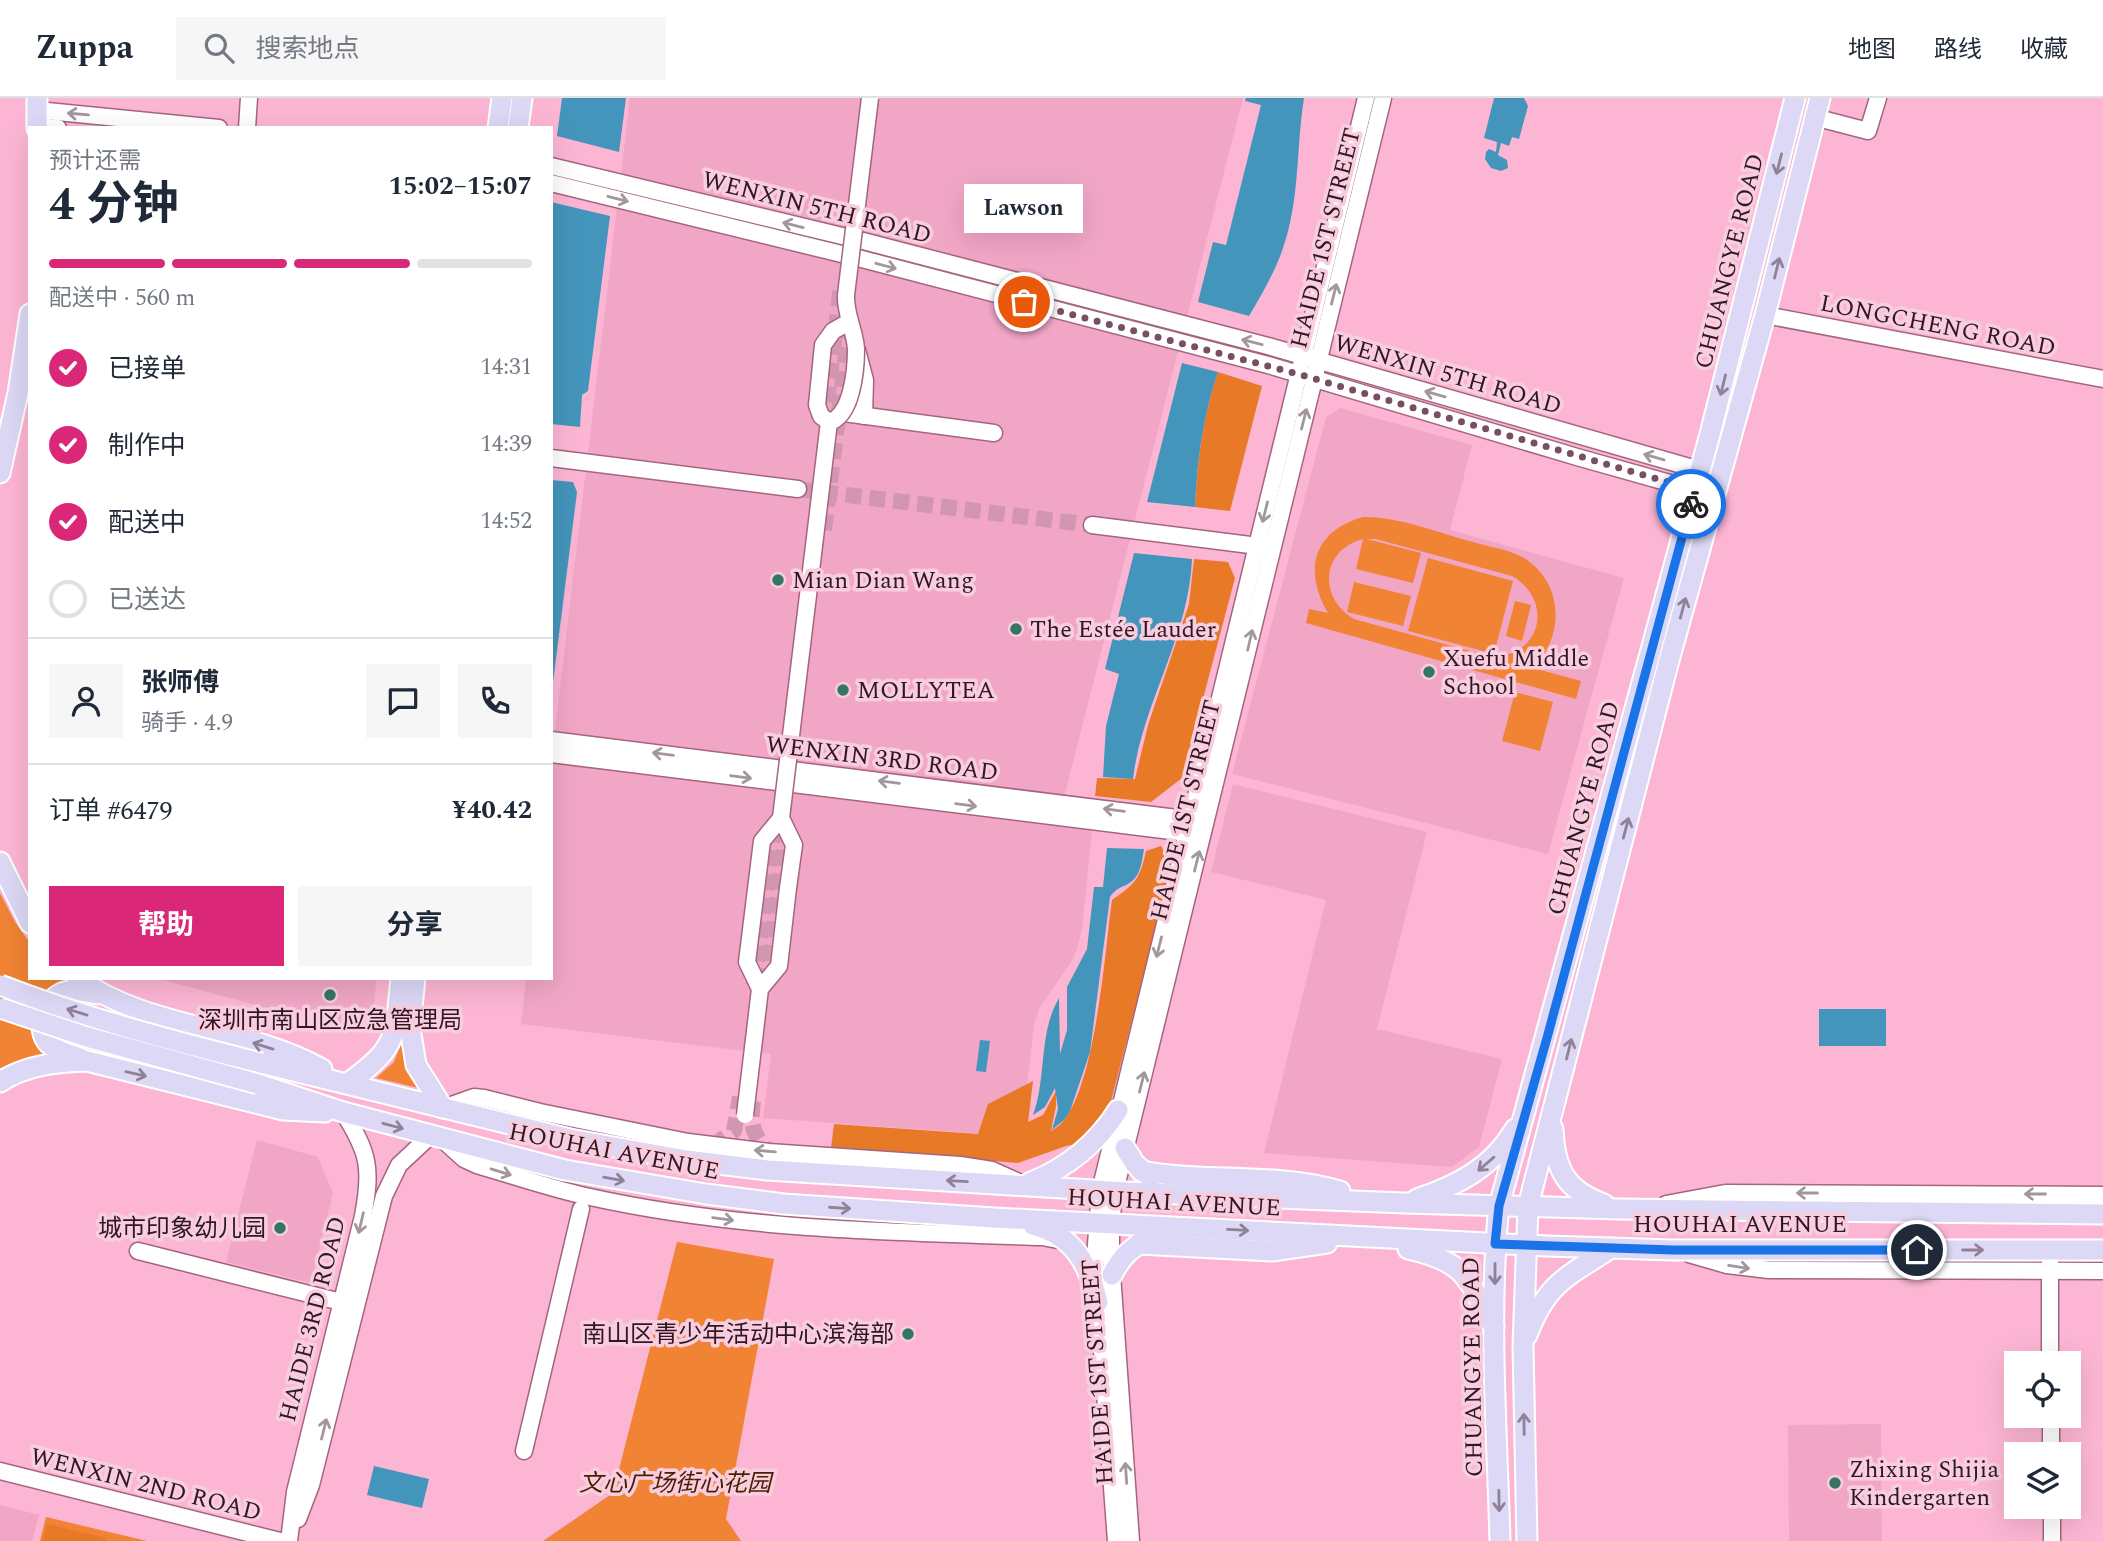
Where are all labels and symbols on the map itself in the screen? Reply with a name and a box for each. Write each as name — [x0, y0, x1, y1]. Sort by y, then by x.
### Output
one-way arrow — [67, 107, 90, 120]
street label: HAIDE 1ST STREET — [1281, 124, 1371, 352]
street label: CHUANGYE ROAD — [1686, 150, 1774, 373]
one-way arrow — [1772, 152, 1785, 175]
street label: WENXIN 5TH ROAD — [698, 162, 935, 254]
callout: Lawson — [964, 183, 1084, 232]
one-way arrow — [606, 193, 628, 206]
one-way arrow — [783, 217, 805, 230]
one-way arrow — [1771, 257, 1784, 280]
one-way arrow — [875, 260, 897, 273]
pin — [994, 272, 1054, 332]
one-way arrow — [1328, 283, 1341, 306]
street label: LONGCHENG ROAD — [1817, 285, 2059, 366]
street label: WENXIN 5TH ROAD — [1330, 325, 1566, 425]
one-way arrow — [1241, 335, 1264, 348]
one-way arrow — [1716, 373, 1729, 396]
one-way arrow — [1424, 387, 1446, 400]
one-way arrow — [1298, 408, 1311, 431]
one-way arrow — [1643, 450, 1665, 463]
courier — [1656, 469, 1726, 539]
one-way arrow — [1258, 500, 1271, 522]
place label: Mian Dian Wang — [792, 563, 974, 599]
marker: Mian Dian Wang — [770, 572, 786, 588]
one-way arrow — [1677, 597, 1690, 620]
place label: The Estée Lauder — [1030, 612, 1216, 648]
marker: The Estée Lauder — [1008, 621, 1024, 637]
one-way arrow — [1244, 629, 1257, 652]
place label: Xuefu Middle School — [1443, 641, 1589, 705]
marker: Xuefu Middle School — [1421, 664, 1437, 680]
place label: MOLLYTEA — [857, 673, 995, 709]
marker: MOLLYTEA — [835, 682, 851, 698]
street label: HAIDE 1ST STREET — [1141, 696, 1231, 924]
street label: CHUANGYE ROAD — [1538, 697, 1630, 919]
street label: WENXIN 3RD ROAD — [764, 727, 1000, 791]
one-way arrow — [652, 747, 675, 760]
one-way arrow — [729, 771, 751, 784]
one-way arrow — [878, 775, 900, 788]
one-way arrow — [954, 799, 977, 812]
one-way arrow — [1104, 803, 1126, 816]
one-way arrow — [1620, 818, 1633, 840]
one-way arrow — [1191, 850, 1204, 873]
one-way arrow — [1152, 935, 1165, 958]
marker: 深圳市南山区应急管理局 — [322, 987, 338, 1003]
place label: 深圳市南山区应急管理局 — [198, 1003, 462, 1039]
one-way arrow — [67, 1005, 89, 1018]
one-way arrow — [252, 1038, 274, 1051]
one-way arrow — [1563, 1038, 1576, 1061]
one-way arrow — [124, 1068, 147, 1081]
one-way arrow — [1136, 1071, 1149, 1094]
street label: HOUHAI AVENUE — [505, 1114, 722, 1190]
one-way arrow — [381, 1120, 404, 1133]
one-way arrow — [754, 1144, 777, 1157]
one-way arrow — [1477, 1157, 1495, 1172]
one-way arrow — [490, 1166, 512, 1179]
one-way arrow — [602, 1173, 625, 1186]
one-way arrow — [946, 1175, 969, 1188]
street label: HOUHAI AVENUE — [1066, 1179, 1282, 1227]
one-way arrow — [1796, 1186, 1819, 1200]
one-way arrow — [2024, 1187, 2047, 1201]
one-way arrow — [828, 1201, 851, 1214]
street label: HOUHAI AVENUE — [1633, 1207, 1847, 1243]
place label: 城市印象幼儿园 — [98, 1211, 266, 1247]
one-way arrow — [354, 1211, 367, 1234]
street label: HAIDE 3RD ROAD — [270, 1213, 356, 1426]
one-way arrow — [711, 1213, 734, 1226]
marker: 城市印象幼儿园 — [272, 1220, 288, 1236]
pin — [1887, 1220, 1947, 1280]
one-way arrow — [1226, 1224, 1248, 1237]
one-way arrow — [1961, 1243, 1984, 1257]
street label: CHUANGYE ROAD — [1453, 1256, 1493, 1478]
street label: HAIDE 1ST STREET — [1072, 1258, 1124, 1486]
one-way arrow — [1727, 1261, 1750, 1274]
one-way arrow — [1488, 1262, 1502, 1285]
place label: 南山区青少年活动中心滨海部 — [582, 1317, 894, 1353]
marker: 南山区青少年活动中心滨海部 — [900, 1326, 916, 1342]
one-way arrow — [1518, 1413, 1531, 1436]
one-way arrow — [318, 1419, 331, 1441]
street label: WENXIN 2ND ROAD — [26, 1439, 265, 1531]
place label: Zhixing Shijia Kindergarten — [1849, 1452, 1999, 1516]
one-way arrow — [1119, 1462, 1132, 1485]
park label: 文心广场街心花园 — [579, 1466, 774, 1502]
marker: Zhixing Shijia Kindergarten — [1827, 1475, 1843, 1491]
one-way arrow — [1492, 1489, 1505, 1512]

